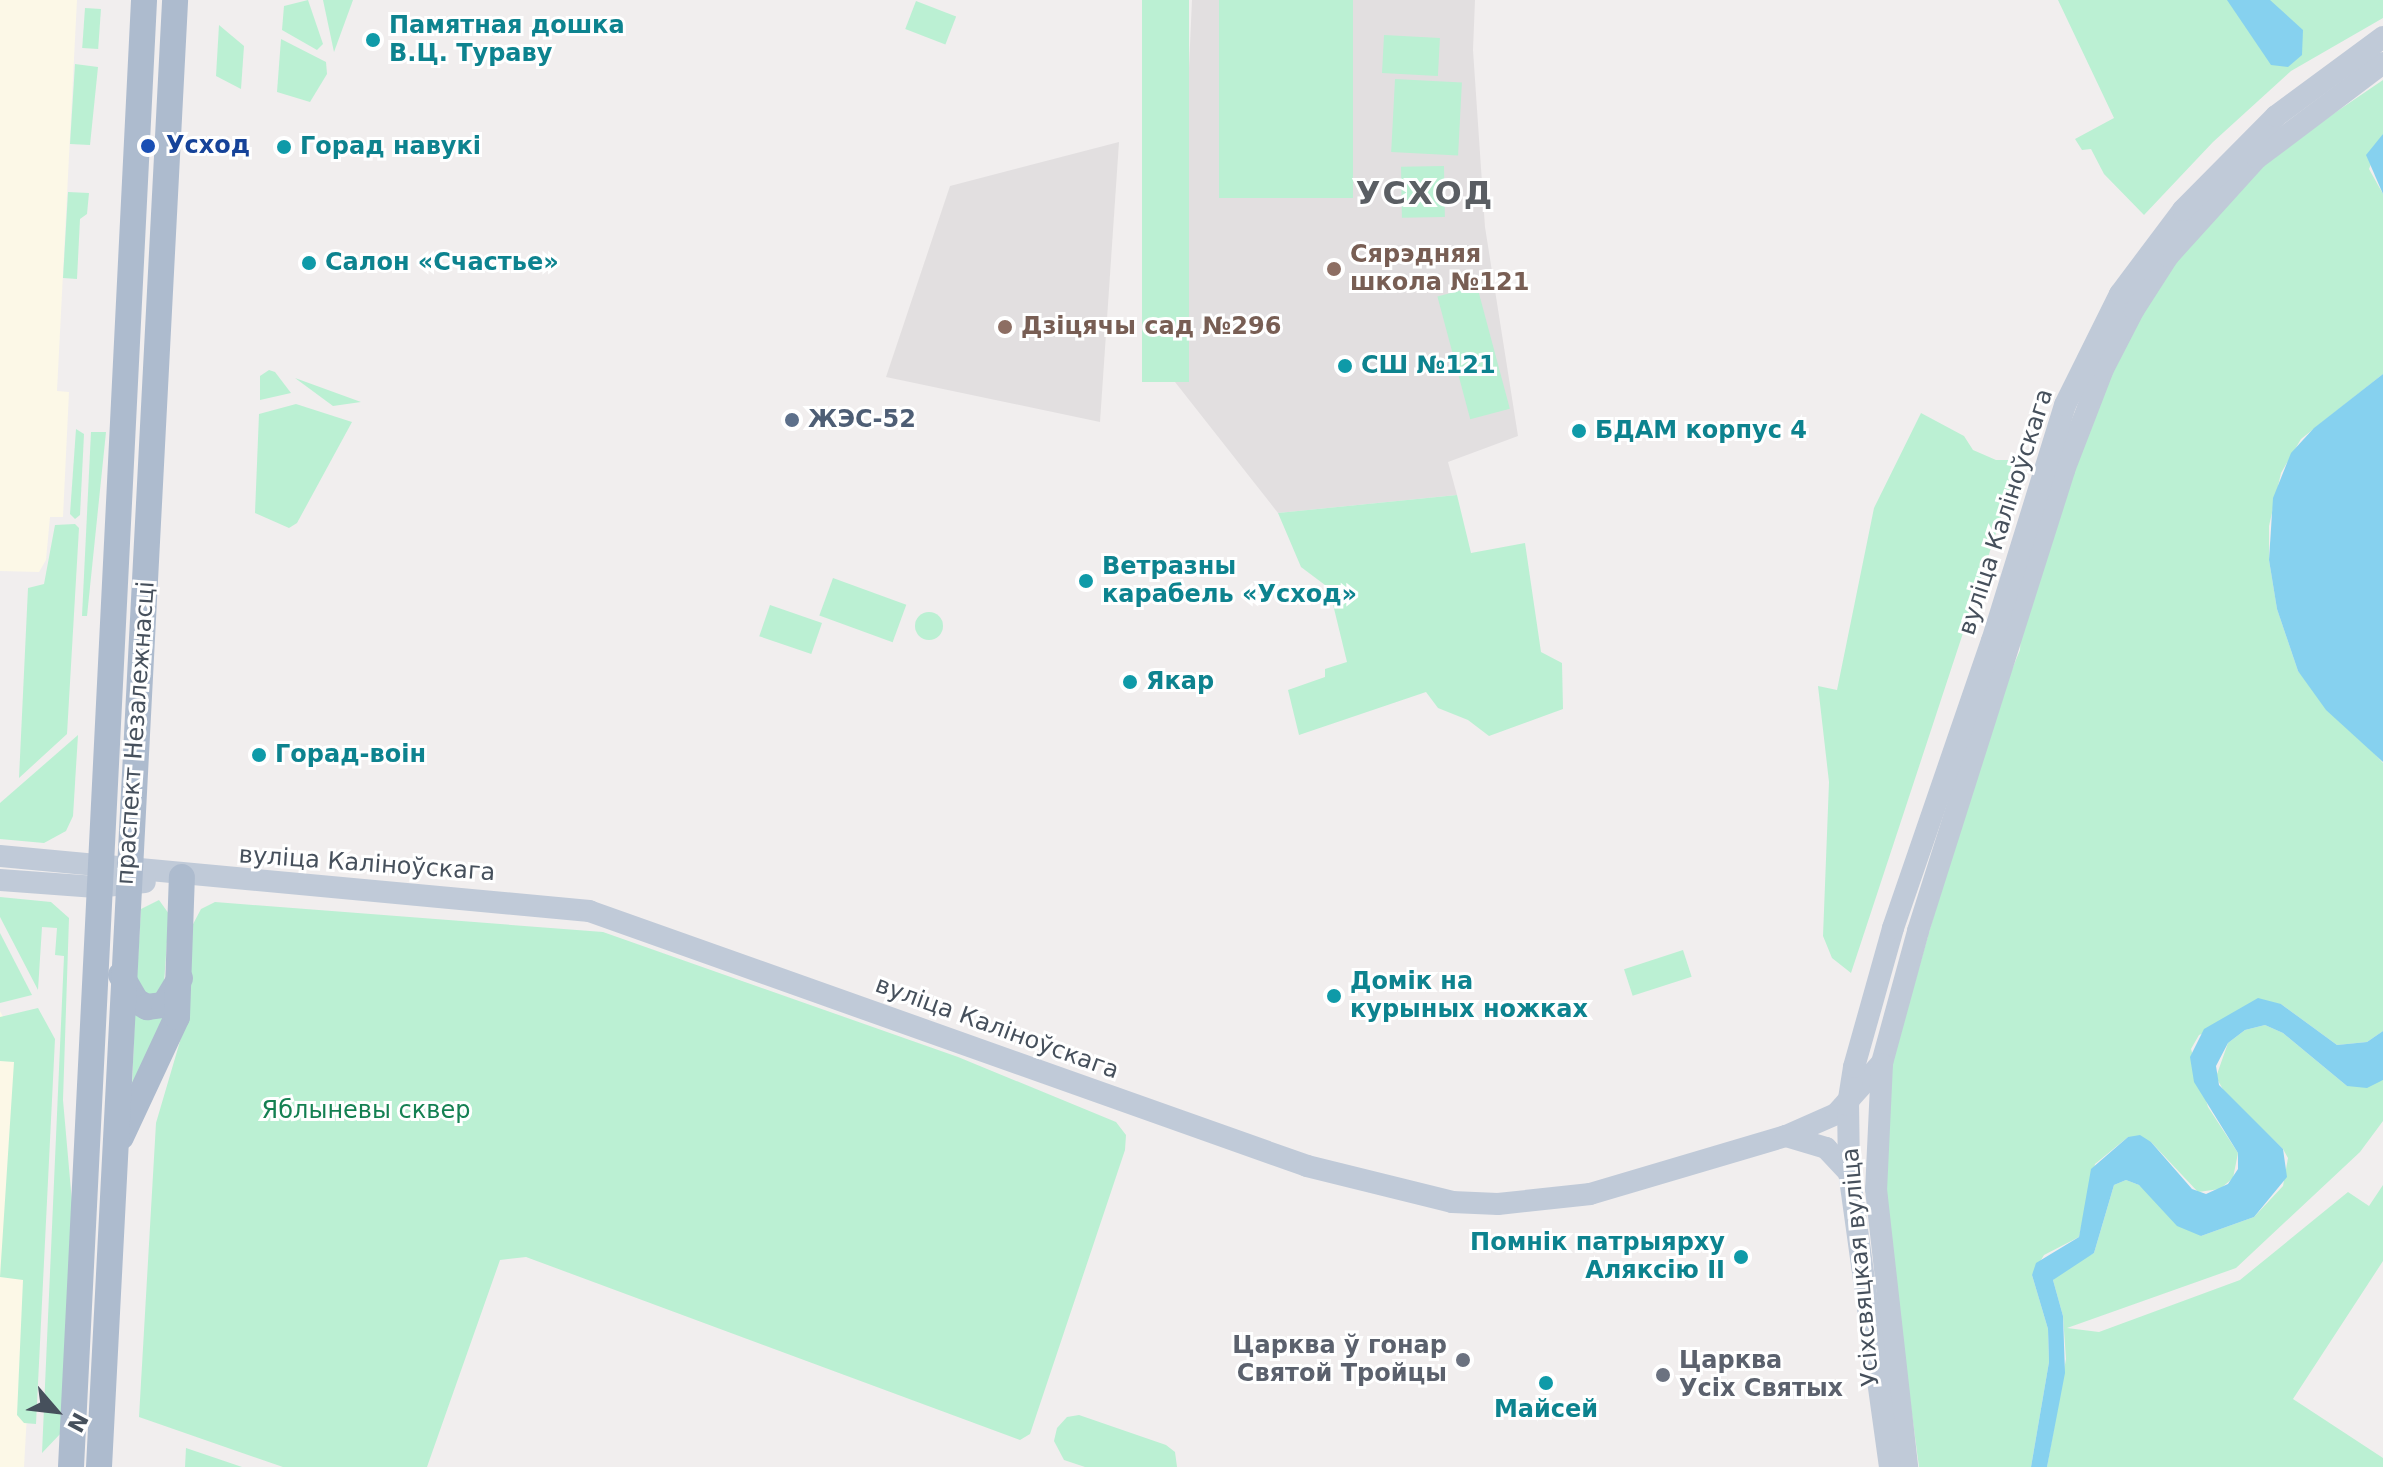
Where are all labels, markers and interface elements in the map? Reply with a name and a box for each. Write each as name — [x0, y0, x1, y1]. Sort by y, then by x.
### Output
place label: Памятная дошка В.Ц. Тураву — [389, 12, 625, 68]
marker: Памятная дошка В.Ц. Тураву — [364, 31, 382, 49]
place label: Усход — [166, 132, 250, 160]
place label: Горад навукі — [300, 133, 481, 161]
marker: Усход — [137, 135, 159, 157]
marker: Горад навукі — [275, 138, 293, 156]
district label: УСХОД — [1356, 174, 1494, 212]
place label: Сярэдняя школа №121 — [1350, 241, 1529, 297]
place label: Салон «Счастье» — [325, 249, 559, 277]
marker: Салон «Счастье» — [300, 254, 318, 272]
marker: Сярэдняя школа №121 — [1325, 260, 1343, 278]
place label: Дзіцячы сад №296 — [1021, 313, 1281, 341]
marker: Дзіцячы сад №296 — [996, 318, 1014, 336]
place label: СШ №121 — [1361, 352, 1496, 380]
marker: СШ №121 — [1336, 357, 1354, 375]
street label: вуліца Каліноўскага — [1953, 385, 2059, 639]
place label: ЖЭС-52 — [808, 406, 916, 434]
marker: ЖЭС-52 — [783, 411, 801, 429]
place label: БДАМ корпус 4 — [1595, 417, 1807, 445]
marker: БДАМ корпус 4 — [1570, 422, 1588, 440]
place label: Ветразны карабель «Усход» — [1102, 553, 1357, 609]
marker: Ветразны карабель «Усход» — [1077, 572, 1095, 590]
street label: праспект Незалежнасці — [111, 580, 161, 886]
place label: Якар — [1146, 668, 1214, 696]
marker: Якар — [1121, 673, 1139, 691]
place label: Горад-воін — [275, 741, 426, 769]
marker: Горад-воін — [250, 746, 268, 764]
street label: вуліца Каліноўскага — [238, 841, 496, 887]
place label: Домік на курыных ножках — [1350, 968, 1588, 1024]
street label: вуліца Каліноўскага — [871, 971, 1123, 1085]
marker: Домік на курыных ножках — [1325, 987, 1343, 1005]
park label: Яблыневы сквер — [262, 1097, 470, 1125]
street label: Усіхсвяцкая вуліца — [1836, 1146, 1886, 1388]
place label: Помнік патрыярху Аляксію II — [1470, 1229, 1725, 1285]
marker: Помнік патрыярху Аляксію II — [1732, 1248, 1750, 1266]
place label: Царква ў гонар Святой Тройцы — [1232, 1332, 1447, 1388]
place label: Царква Усіх Святых — [1679, 1347, 1843, 1403]
marker: Царква ў гонар Святой Тройцы — [1454, 1351, 1472, 1369]
marker: Царква Усіх Святых — [1654, 1366, 1672, 1384]
north arrow — [16, 1371, 96, 1451]
marker: Майсей — [1537, 1374, 1555, 1392]
place label: Майсей — [1494, 1396, 1598, 1424]
text: N — [62, 1408, 93, 1436]

